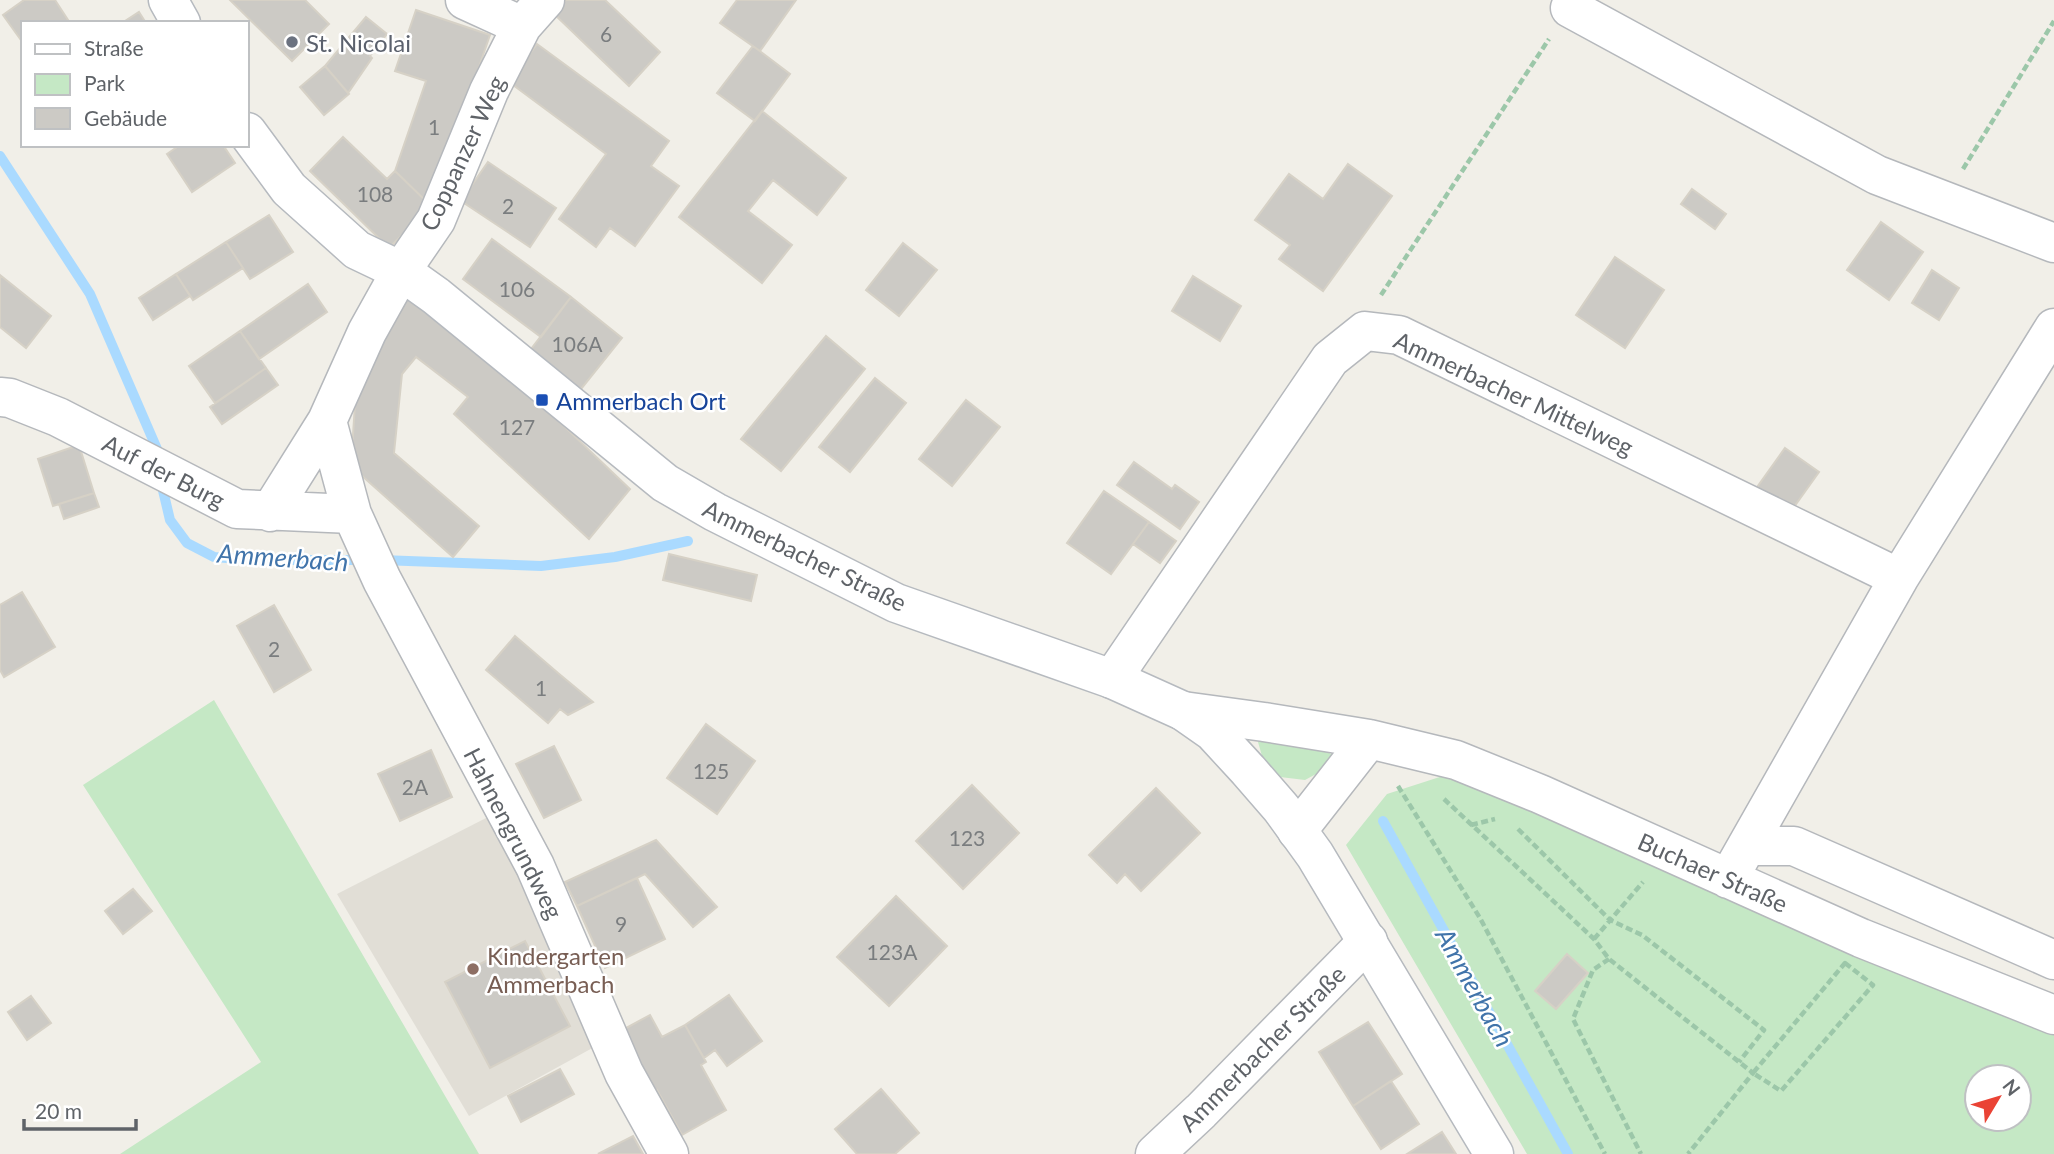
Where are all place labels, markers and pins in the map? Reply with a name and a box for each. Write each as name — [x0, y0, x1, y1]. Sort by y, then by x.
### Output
place label: St. Nicolai — [306, 28, 411, 57]
marker: St. Nicolai — [284, 34, 300, 50]
place label: Ammerbach Ort — [556, 386, 726, 415]
marker: Ammerbach Ort — [534, 392, 550, 408]
place label: Kindergarten Ammerbach — [487, 941, 624, 998]
marker: Kindergarten Ammerbach — [465, 961, 481, 977]

